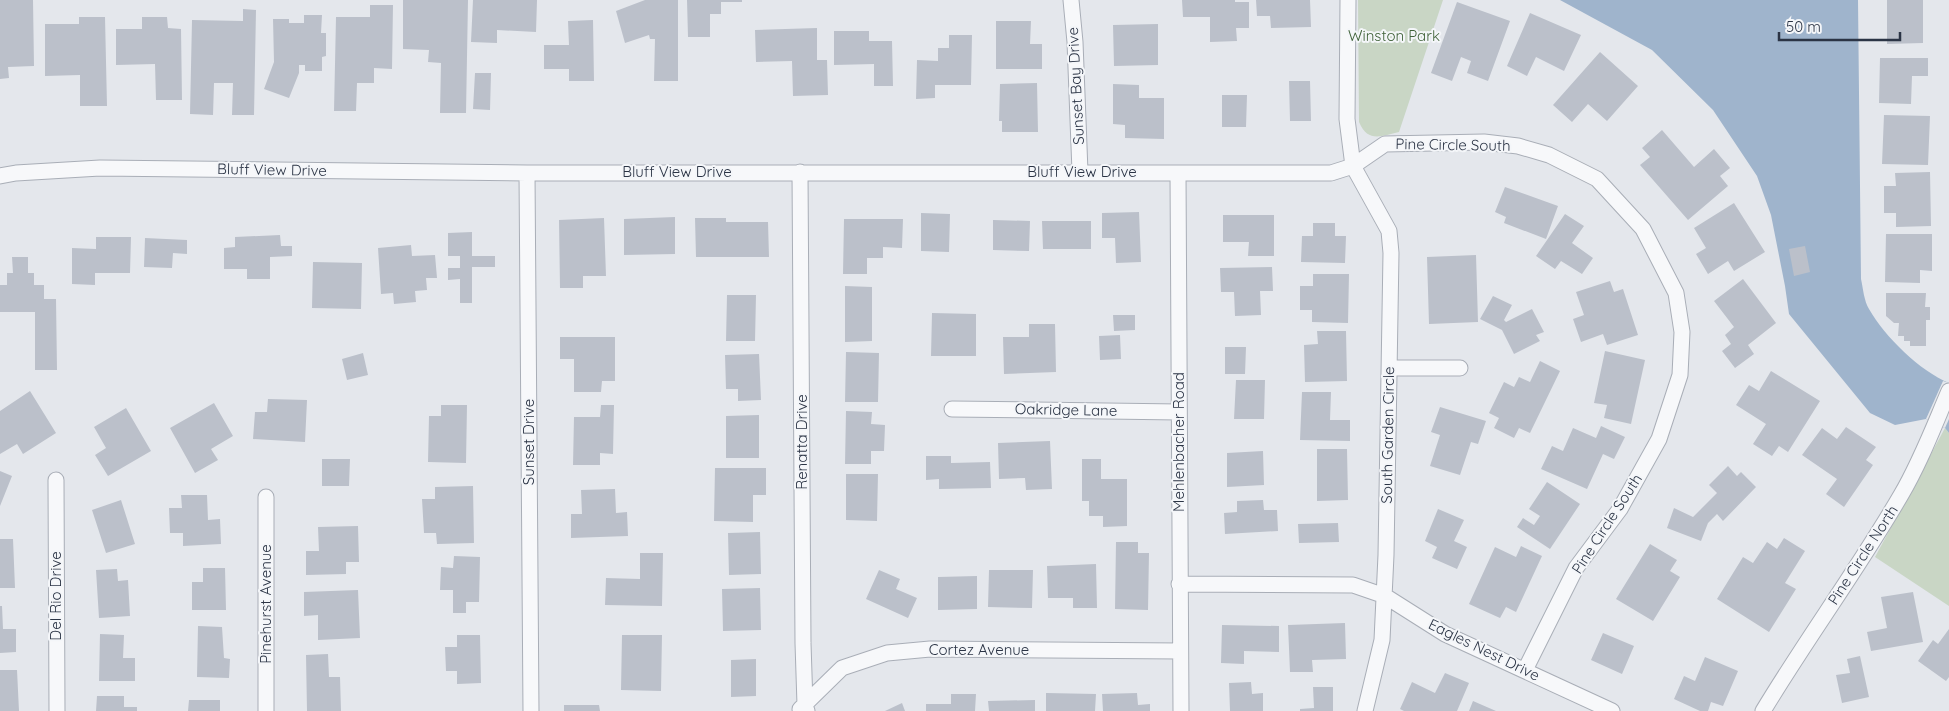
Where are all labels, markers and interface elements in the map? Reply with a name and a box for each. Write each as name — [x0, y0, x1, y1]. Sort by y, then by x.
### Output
scale bar — [1779, 10, 1900, 42]
text: 50 m — [1786, 17, 1821, 36]
park label: Winston Park — [1348, 26, 1440, 45]
street label: Sunset Bay Drive — [1063, 27, 1088, 145]
street label: Pine Circle South — [1395, 134, 1511, 155]
street label: Bluff View Drive — [217, 159, 327, 180]
street label: Bluff View Drive — [622, 162, 732, 181]
street label: Bluff View Drive — [1027, 162, 1137, 181]
street label: South Garden Circle — [1377, 366, 1398, 504]
street label: Mehlenbacher Road — [1169, 372, 1188, 512]
street label: Renatta Drive — [792, 394, 811, 490]
street label: Sunset Drive — [519, 399, 538, 485]
street label: Oakridge Lane — [1015, 399, 1117, 420]
street label: Pine Circle South — [1567, 470, 1646, 577]
street label: Pine Circle North — [1823, 501, 1902, 608]
street label: Pinehurst Avenue — [256, 544, 275, 664]
street label: Del Rio Drive — [46, 551, 65, 641]
street label: Eagles Nest Drive — [1425, 614, 1543, 685]
street label: Cortez Avenue — [929, 640, 1029, 659]

